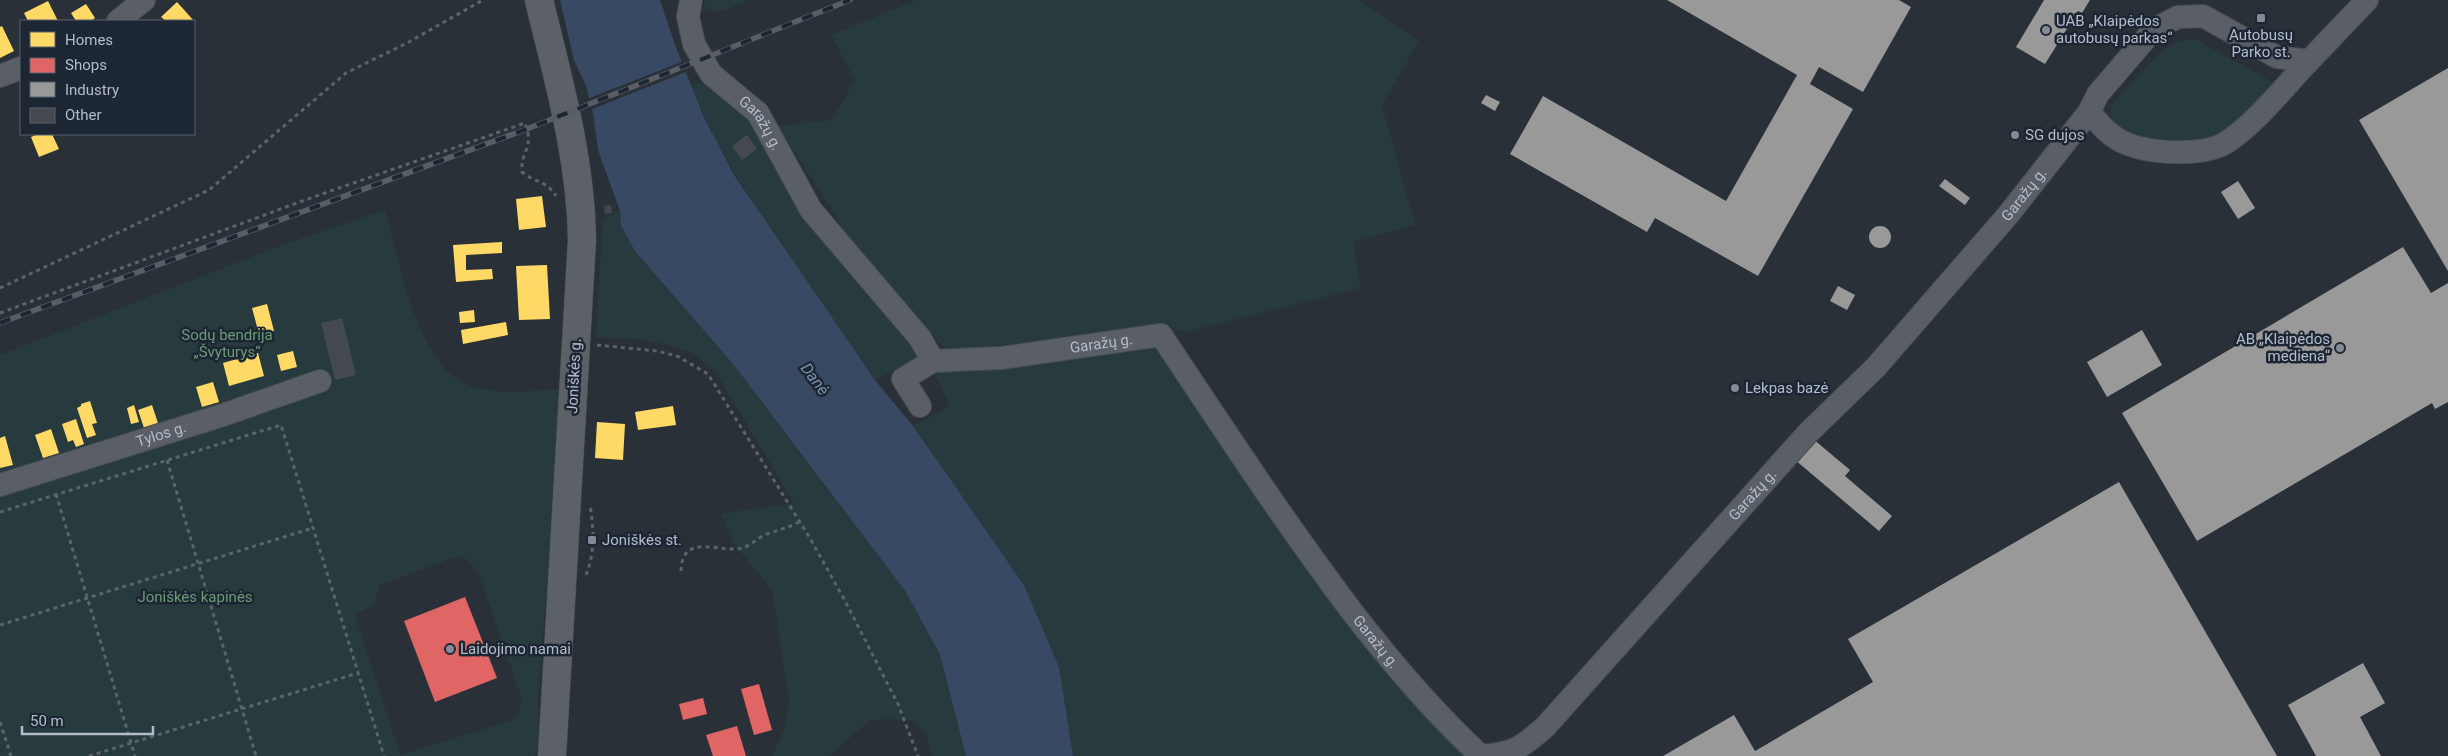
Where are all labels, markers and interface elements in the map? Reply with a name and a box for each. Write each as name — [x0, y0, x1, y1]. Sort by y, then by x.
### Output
place label: UAB „Klaipėdos autobusų parkas“ — [2056, 12, 2173, 47]
marker: Autobusų Parko st. — [2255, 12, 2267, 24]
legend — [20, 20, 195, 135]
marker: UAB „Klaipėdos autobusų parkas“ — [2040, 24, 2052, 36]
place label: Autobusų Parko st. — [2229, 26, 2293, 61]
text: Homes — [65, 31, 113, 49]
text: Shops — [65, 56, 107, 74]
text: Industry — [65, 81, 119, 99]
street label: Garažų g. — [735, 92, 786, 153]
text: Other — [65, 106, 102, 124]
place label: SG dujos — [2025, 126, 2084, 144]
marker: SG dujos — [2009, 129, 2021, 141]
street label: Garažų g. — [1997, 164, 2051, 225]
park label: Sodų bendrija „Švyturys“ — [181, 326, 273, 361]
street label: Garažų g. — [1069, 330, 1134, 357]
place label: AB „Klaipėdos mediena“ — [2236, 330, 2331, 365]
street label: Joniškės g. — [563, 338, 585, 414]
marker: AB „Klaipėdos mediena“ — [2334, 342, 2346, 354]
water label: Danė — [797, 359, 833, 399]
place label: Lekpas bazė — [1745, 379, 1829, 397]
marker: Lekpas bazė — [1729, 382, 1741, 394]
street label: Tylos g. — [134, 418, 189, 451]
street label: Garažų g. — [1725, 465, 1780, 524]
place label: Joniškės st. — [602, 531, 682, 549]
marker: Joniškės st. — [586, 534, 598, 546]
park label: Joniškės kapinės — [137, 588, 253, 606]
street label: Garažų g. — [1349, 612, 1403, 672]
place label: Laidojimo namai — [460, 640, 571, 658]
marker: Laidojimo namai — [444, 643, 456, 655]
scale bar — [22, 704, 154, 736]
text: 50 m — [30, 712, 64, 730]

